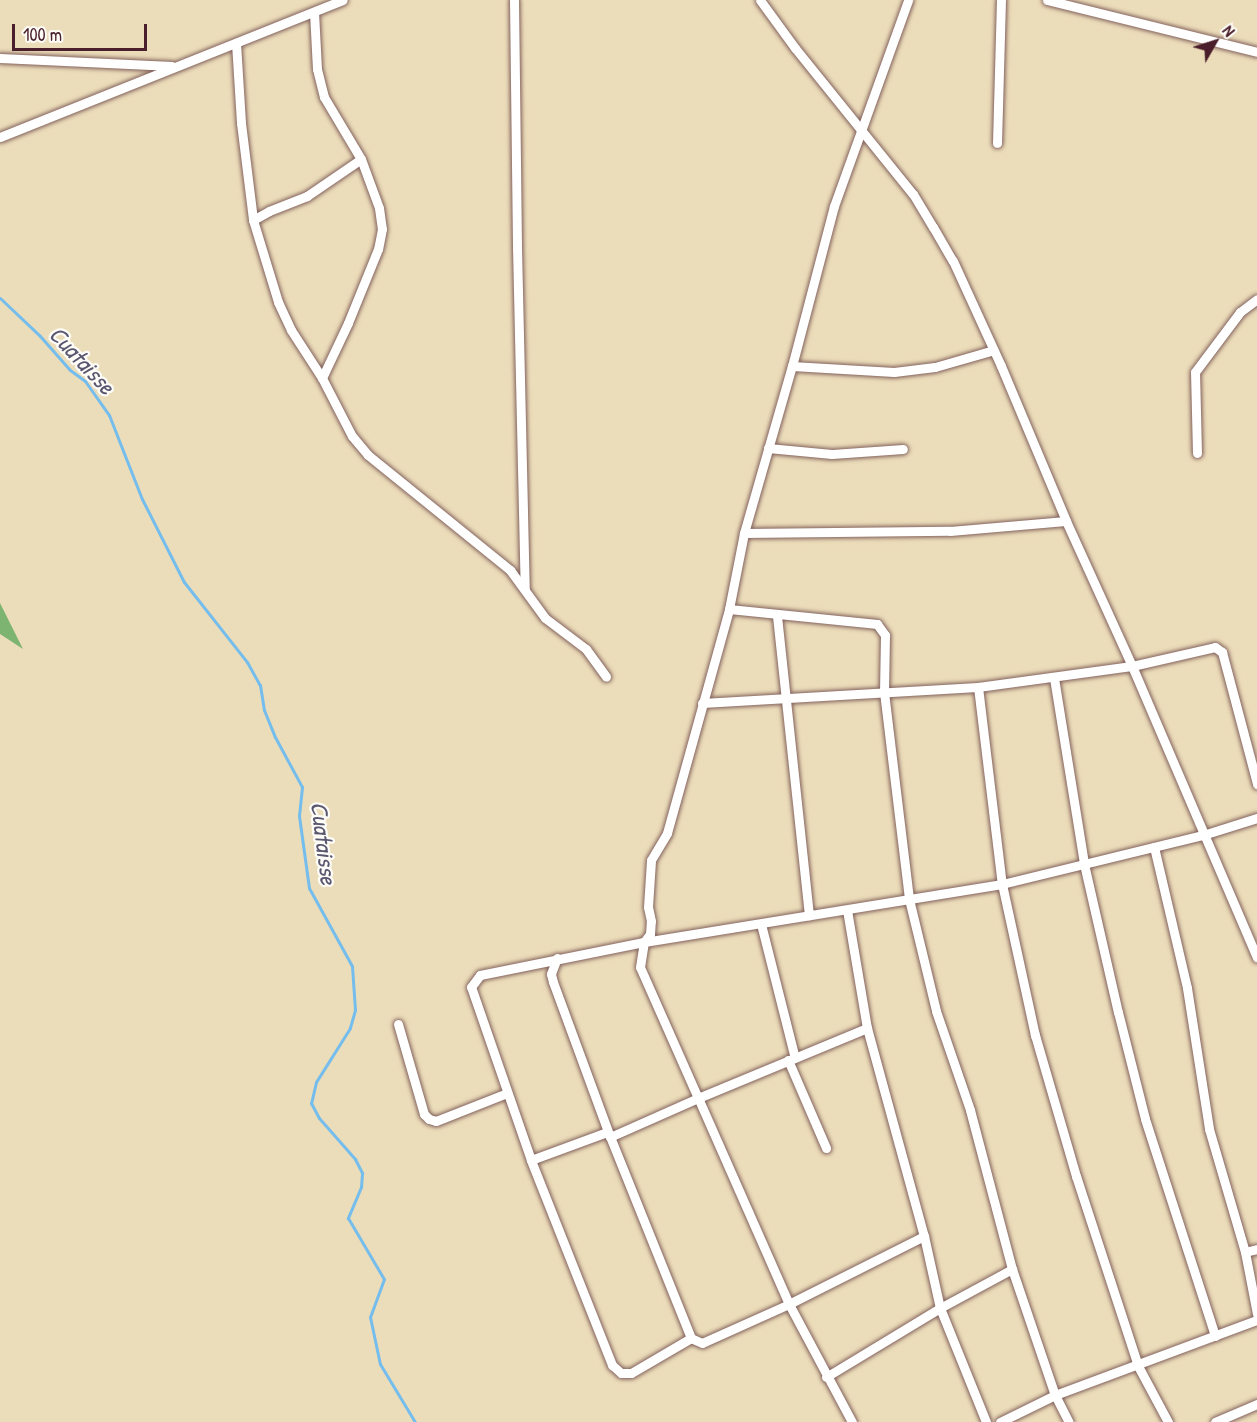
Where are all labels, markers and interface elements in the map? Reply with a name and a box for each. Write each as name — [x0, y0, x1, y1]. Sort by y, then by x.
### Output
scale bar — [15, 12, 150, 50]
north arrow — [1185, 12, 1245, 72]
text: N — [1218, 20, 1240, 41]
text: 100 m — [23, 22, 62, 47]
water label: Cuataisse — [43, 320, 121, 400]
water label: Cuataisse — [305, 800, 343, 886]

